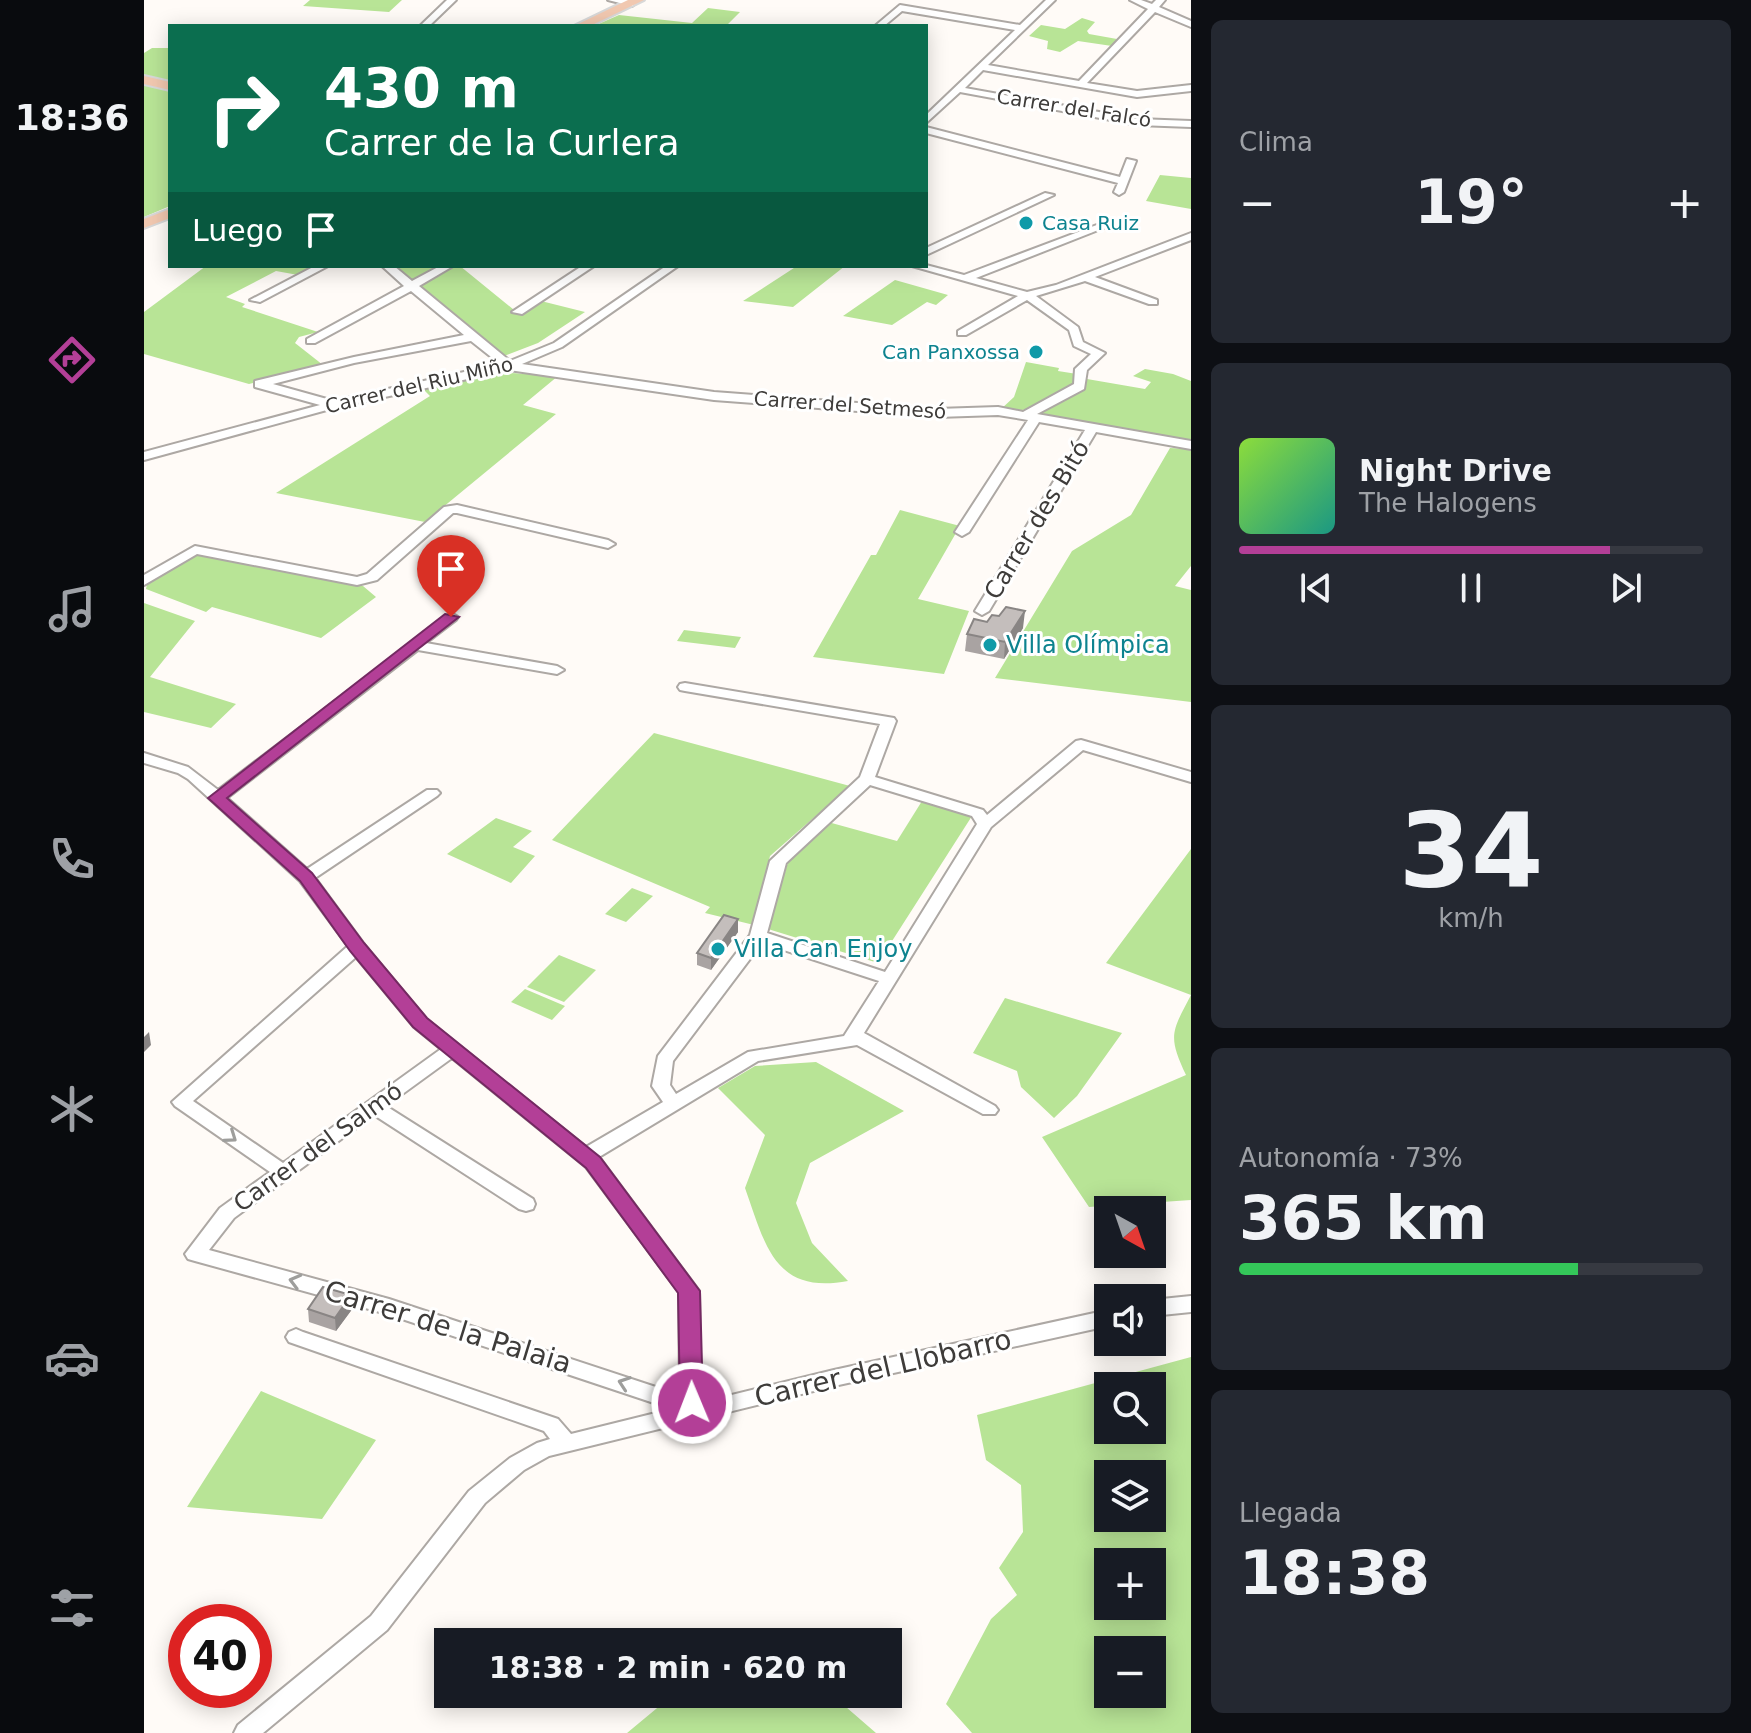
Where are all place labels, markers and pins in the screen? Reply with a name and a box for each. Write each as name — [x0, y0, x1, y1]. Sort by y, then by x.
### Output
place label: Casa Ruiz — [1042, 211, 1139, 235]
marker: Casa Ruiz — [1017, 214, 1035, 232]
place label: Can Panxossa — [882, 340, 1020, 364]
marker: Can Panxossa — [1027, 343, 1045, 361]
pin — [417, 535, 485, 617]
place label: Villa Olímpica — [1006, 631, 1170, 659]
marker: Villa Olímpica — [981, 636, 999, 654]
place label: Villa Can Enjoy — [734, 935, 912, 963]
marker: Villa Can Enjoy — [709, 940, 727, 958]

